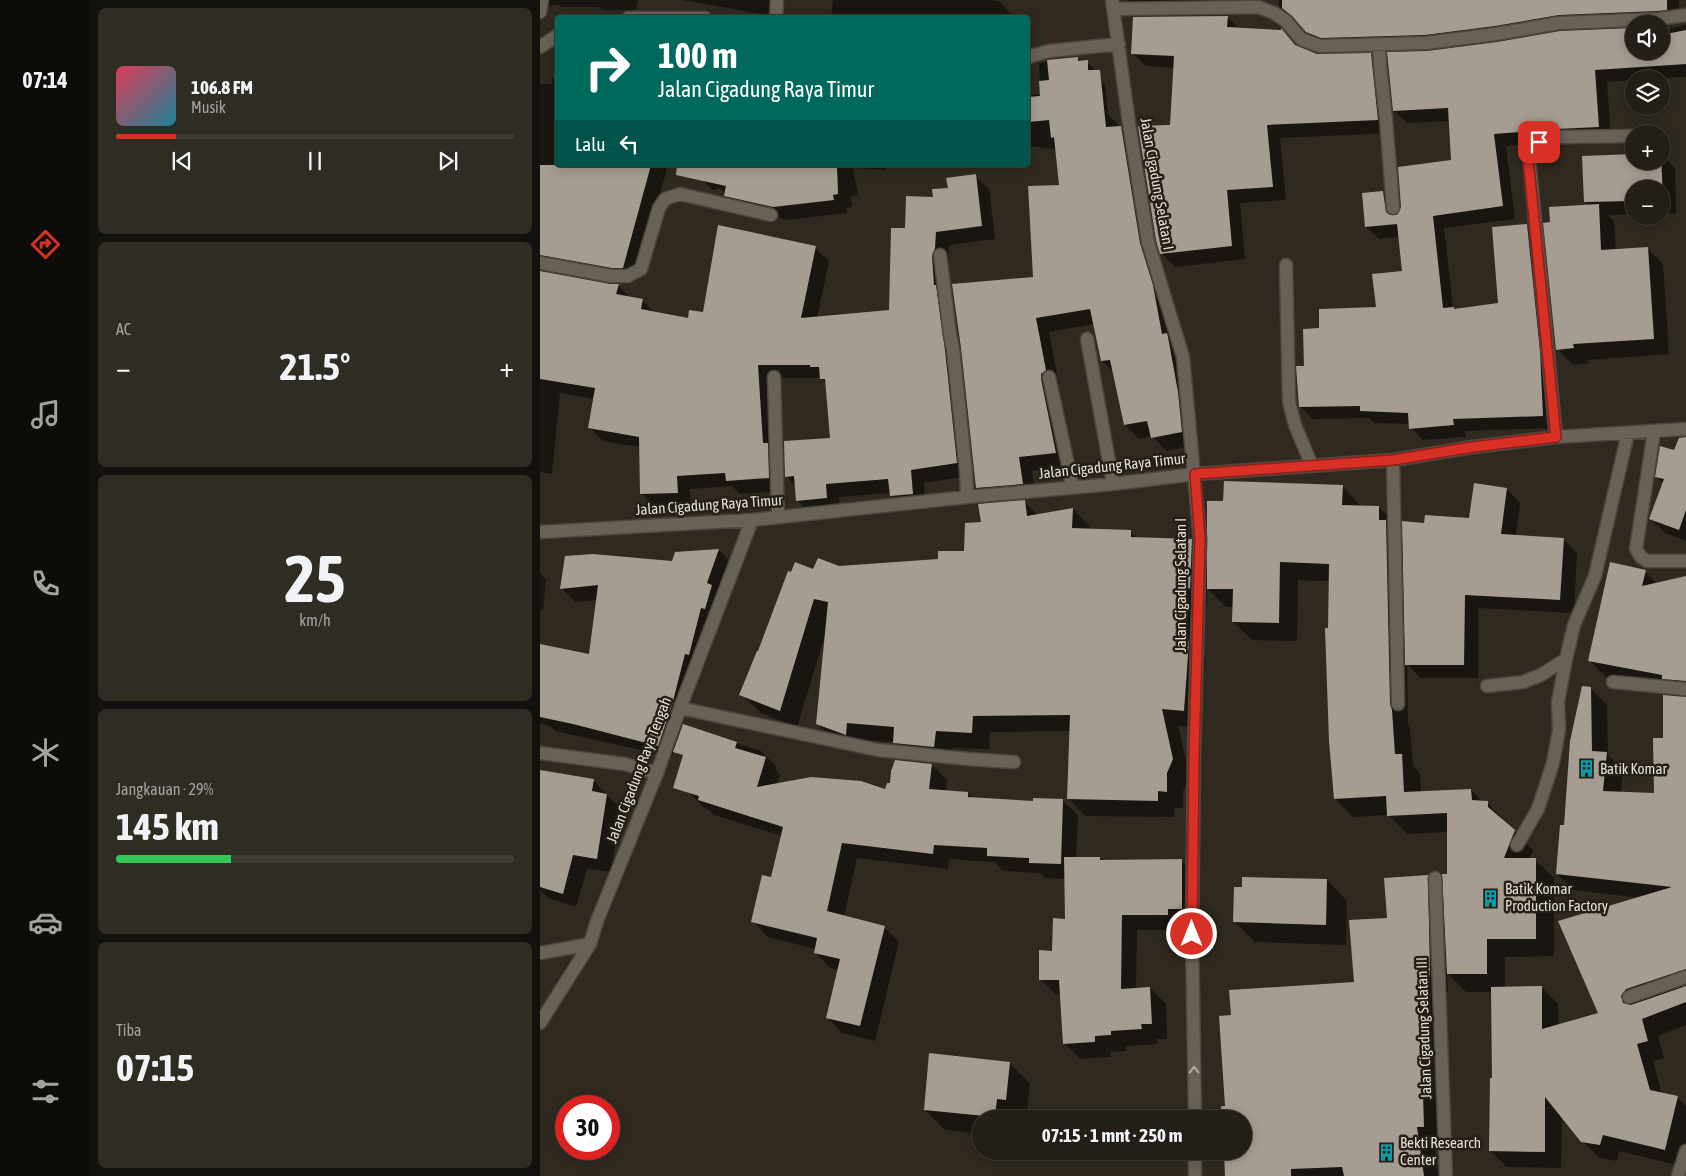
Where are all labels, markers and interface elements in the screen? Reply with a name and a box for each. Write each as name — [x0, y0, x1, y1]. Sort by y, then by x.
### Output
map controls — [1625, 15, 1670, 225]
button: sound — [1625, 15, 1670, 60]
icon: right — [575, 35, 640, 100]
text: 100 m — [658, 35, 737, 75]
text: 07:14 — [22, 67, 68, 93]
button: layers — [1625, 70, 1670, 115]
text: 106.8 FM — [191, 76, 253, 98]
text: Jalan Cigadung Raya Timur — [658, 76, 874, 102]
text: Musik — [191, 98, 226, 116]
street label: Jalan Cigadung Selatan I — [1137, 116, 1178, 251]
pin — [1518, 121, 1560, 163]
button: + — [1625, 125, 1670, 170]
icon: arrive — [1525, 128, 1553, 156]
icon: left — [615, 130, 643, 158]
text: Lalu — [575, 133, 605, 155]
icon: previous — [168, 147, 196, 175]
icon: pause — [301, 147, 329, 175]
icon: next — [434, 147, 462, 175]
button: − — [1625, 180, 1670, 225]
icon: directions — [28, 227, 63, 262]
text: AC — [116, 320, 131, 338]
text: 21.5° — [280, 345, 350, 388]
text: − — [116, 351, 131, 383]
text: + — [499, 351, 514, 383]
icon: music — [28, 397, 63, 432]
street label: Jalan Cigadung Raya Timur — [1038, 449, 1187, 482]
street label: Jalan Cigadung Raya Timur — [635, 491, 784, 518]
street label: Jalan Cigadung Selatan I — [1172, 518, 1189, 652]
text: 25 — [284, 541, 346, 616]
icon: phone — [28, 566, 63, 601]
text: km/h — [299, 611, 331, 629]
street label: Jalan Cigadung Raya Tengah — [603, 694, 674, 845]
icon: climate — [28, 735, 63, 770]
building icon: Batik Komar — [1576, 759, 1596, 779]
place label: Batik Komar — [1600, 760, 1667, 777]
text: Jangkauan · 29% — [116, 780, 213, 798]
text: 145 km — [116, 805, 219, 848]
place label: Batik Komar Production Factory — [1505, 880, 1608, 914]
building icon: Batik Komar Production Factory — [1481, 888, 1501, 908]
icon: car — [28, 905, 63, 940]
position arrow — [1165, 907, 1217, 959]
street label: Jalan Cigadung Selatan III — [1413, 957, 1434, 1099]
text: Tiba — [116, 1021, 141, 1039]
text: 07:15 — [116, 1046, 194, 1089]
one-way arrow — [1189, 1066, 1200, 1074]
icon: filters — [28, 1074, 63, 1109]
speed limit sign: 30 — [555, 1095, 620, 1160]
text: 07:15 · 1 mnt · 250 m — [1042, 1124, 1182, 1146]
place label: Bekti Research Center — [1400, 1134, 1481, 1168]
building icon: Bekti Research Center — [1376, 1142, 1396, 1162]

